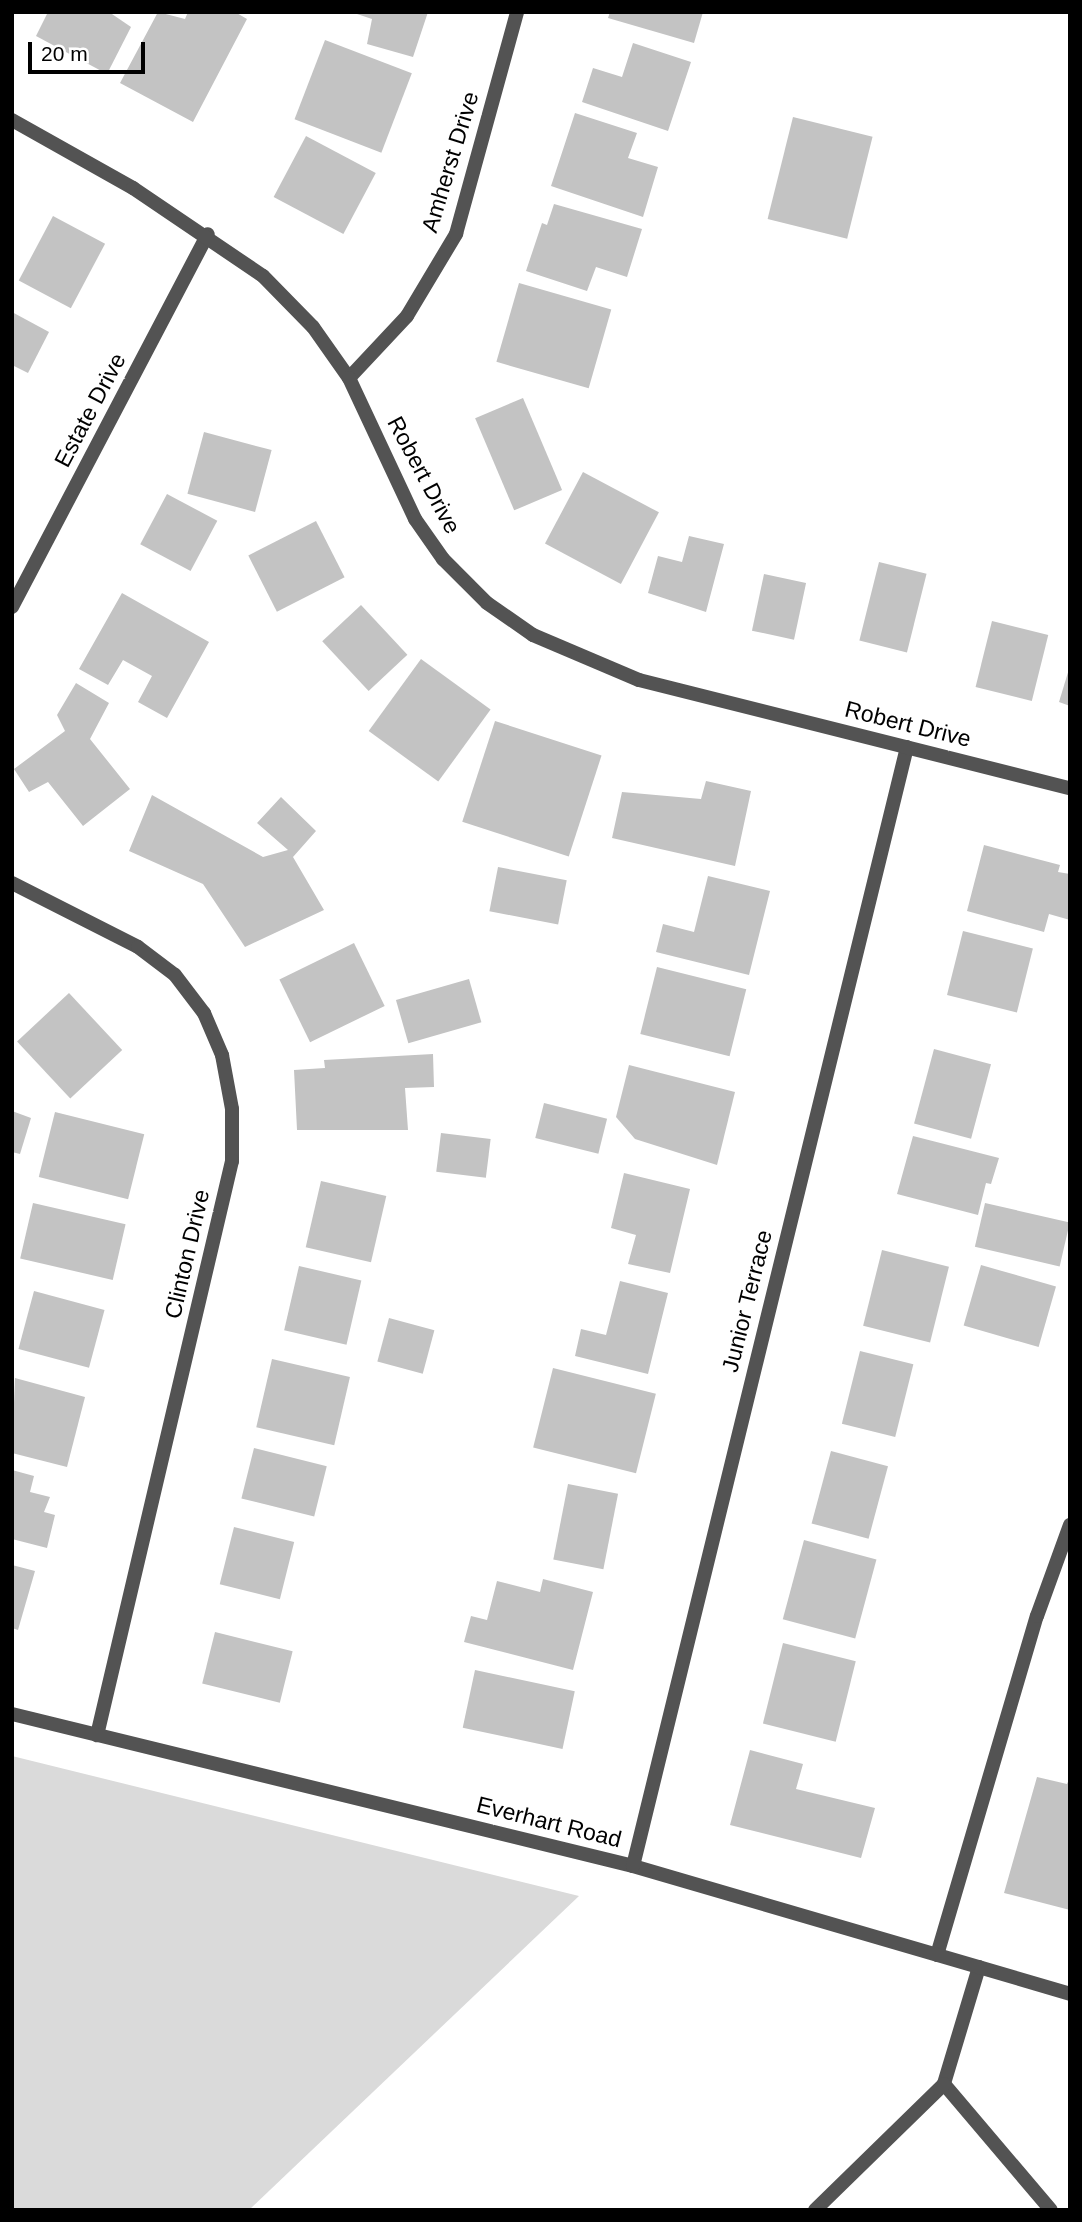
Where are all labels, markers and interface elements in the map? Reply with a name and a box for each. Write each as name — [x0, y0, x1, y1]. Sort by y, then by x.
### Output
scale bar — [32, 28, 149, 72]
text: 20 m — [41, 42, 88, 65]
street label: Amherst Drive — [416, 88, 484, 236]
street label: Estate Drive — [48, 348, 132, 472]
street label: Robert Drive — [382, 412, 466, 538]
street label: Robert Drive — [842, 695, 974, 753]
street label: Clinton Drive — [159, 1187, 215, 1321]
street label: Junior Terrace — [716, 1227, 778, 1375]
street label: Everhart Road — [474, 1791, 624, 1853]

